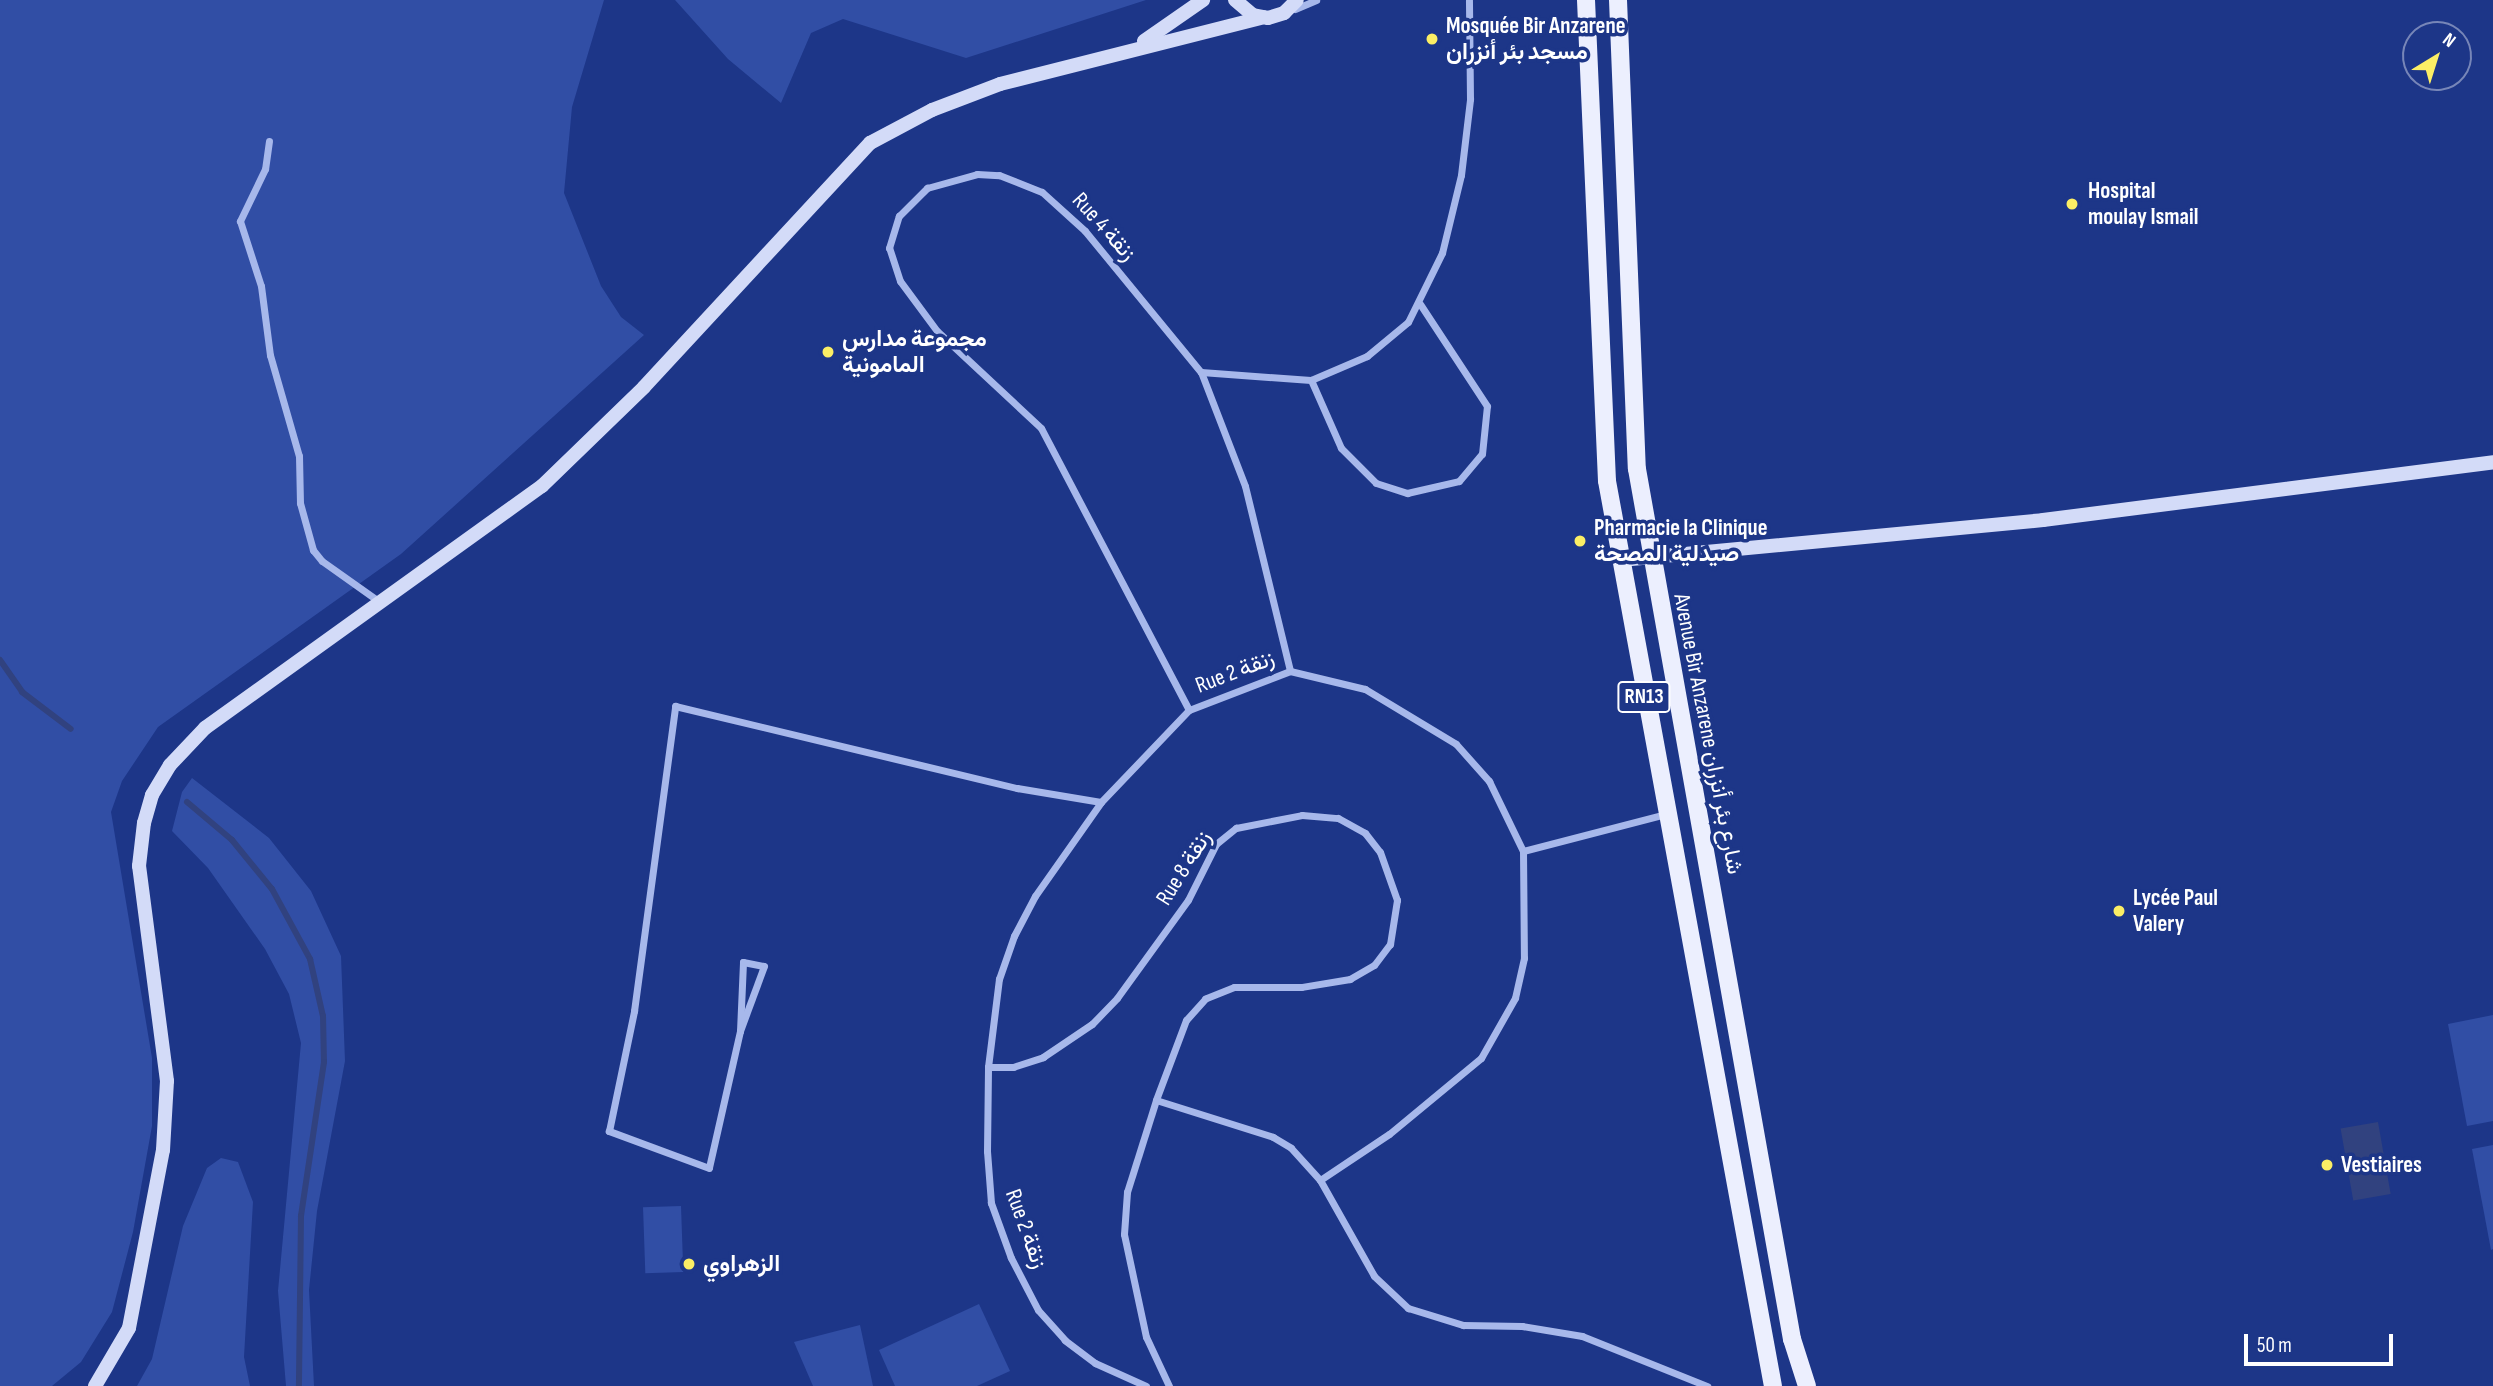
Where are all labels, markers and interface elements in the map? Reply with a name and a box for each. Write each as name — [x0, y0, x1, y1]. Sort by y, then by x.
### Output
place label: Mosquée Bir Anzarene مسجد بئر أنزران — [1446, 12, 1625, 66]
north arrow — [2402, 21, 2472, 91]
text: N — [2438, 28, 2460, 53]
marker: Mosquée Bir Anzarene مسجد بئر أنزران — [1424, 31, 1440, 47]
place label: Hospital moulay Ismail — [2088, 177, 2198, 231]
street label: Rue 4 زنقة — [1066, 187, 1142, 267]
marker: Hospital moulay Ismail — [2062, 194, 2082, 214]
place label: مجموعة مدارس المامونية — [842, 325, 987, 379]
marker: مجموعة مدارس المامونية — [820, 344, 836, 360]
place label: Pharmacie la Clinique صيدلية المصحة — [1594, 514, 1767, 568]
marker: Pharmacie la Clinique صيدلية المصحة — [1572, 533, 1588, 549]
street label: Avenue Bir Anzarene شارع بئر أنزران — [1667, 591, 1749, 877]
street label: Rue 2 زنقة — [1192, 644, 1278, 700]
road number: RN13 — [1616, 680, 1672, 714]
street label: Rue 8 زنقة — [1150, 825, 1218, 911]
place label: Lycée Paul Valery — [2133, 884, 2218, 938]
marker: Lycée Paul Valery — [2111, 903, 2127, 919]
place label: Vestiaires — [2341, 1151, 2422, 1179]
marker: Vestiaires — [2319, 1157, 2335, 1173]
street label: Rue 2 زنقة — [999, 1186, 1053, 1272]
place label: الزهراوي — [703, 1250, 780, 1278]
marker: الزهراوي — [681, 1256, 697, 1272]
scale bar — [2248, 1320, 2397, 1364]
text: 50 m — [2257, 1333, 2292, 1358]

